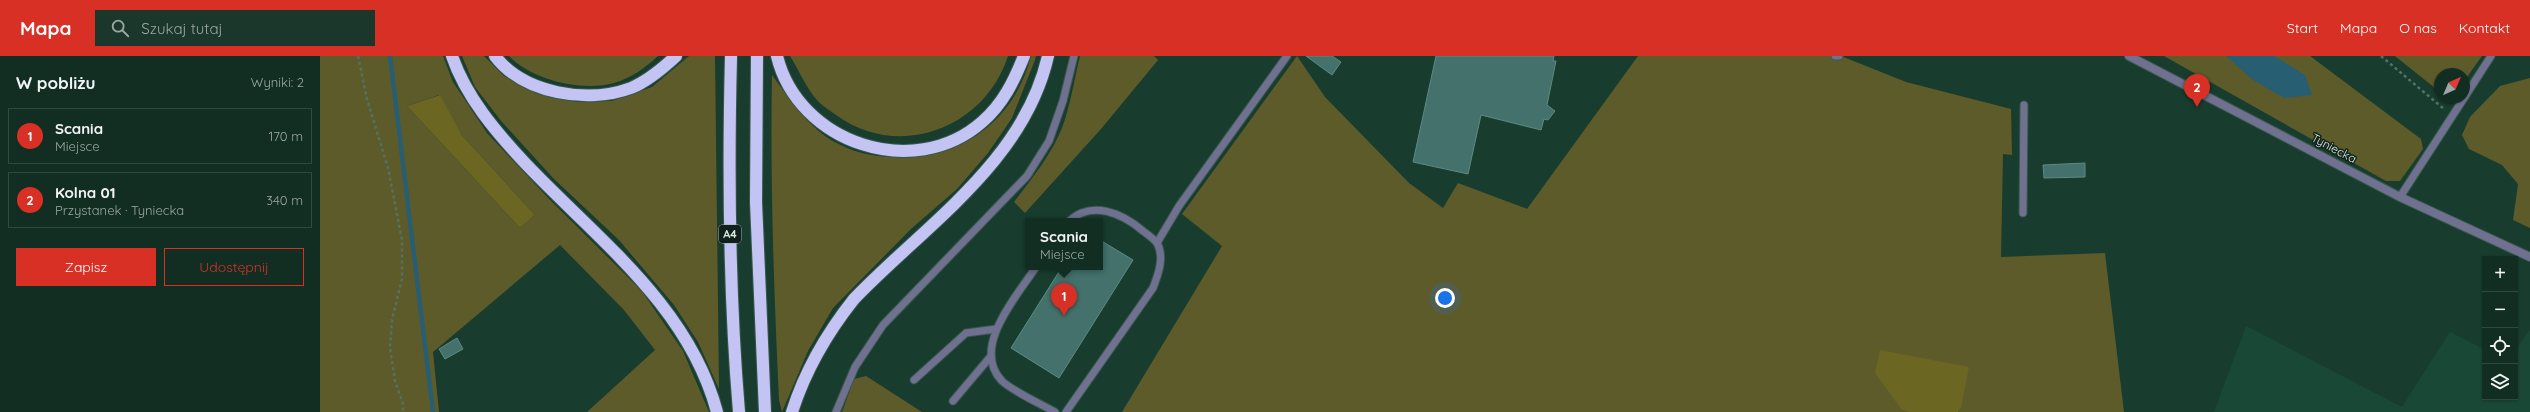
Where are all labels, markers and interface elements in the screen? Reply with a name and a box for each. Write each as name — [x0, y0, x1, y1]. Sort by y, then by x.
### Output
search box — [95, 10, 375, 46]
text: Mapa — [20, 16, 71, 40]
icon: search — [109, 17, 131, 39]
text: Szukaj tutaj — [141, 19, 223, 38]
text: Start — [2287, 19, 2318, 37]
text: Mapa — [2340, 19, 2377, 37]
text: O nas — [2399, 19, 2437, 37]
text: Kontakt — [2459, 19, 2510, 37]
north arrow — [2434, 68, 2470, 104]
text: W pobliżu — [16, 72, 96, 93]
text: Wyniki: 2 — [251, 74, 304, 90]
pin: 2 — [2184, 74, 2210, 107]
text: Scania — [55, 119, 103, 138]
text: 1 — [27, 128, 33, 144]
text: 170 m — [268, 128, 303, 144]
street label: Tyniecka — [2309, 130, 2359, 166]
text: Miejsce — [55, 138, 100, 154]
text: Kolna 01 — [55, 183, 116, 202]
text: 2 — [26, 192, 34, 208]
text: 340 m — [266, 192, 303, 208]
text: Przystanek · Tyniecka — [55, 202, 184, 218]
popup — [1025, 218, 1103, 270]
road number: A4 — [719, 225, 741, 243]
text: Scania — [1040, 227, 1088, 246]
text: Miejsce — [1040, 246, 1085, 262]
button: Zapisz — [16, 248, 156, 286]
button: Udostępnij — [164, 248, 304, 286]
map controls — [2482, 256, 2518, 400]
button: + — [2482, 256, 2518, 292]
pin: 1 — [1051, 283, 1077, 316]
your location — [1435, 288, 1455, 308]
button: − — [2482, 292, 2518, 328]
button: locate — [2482, 328, 2518, 364]
button: layers — [2482, 364, 2518, 400]

